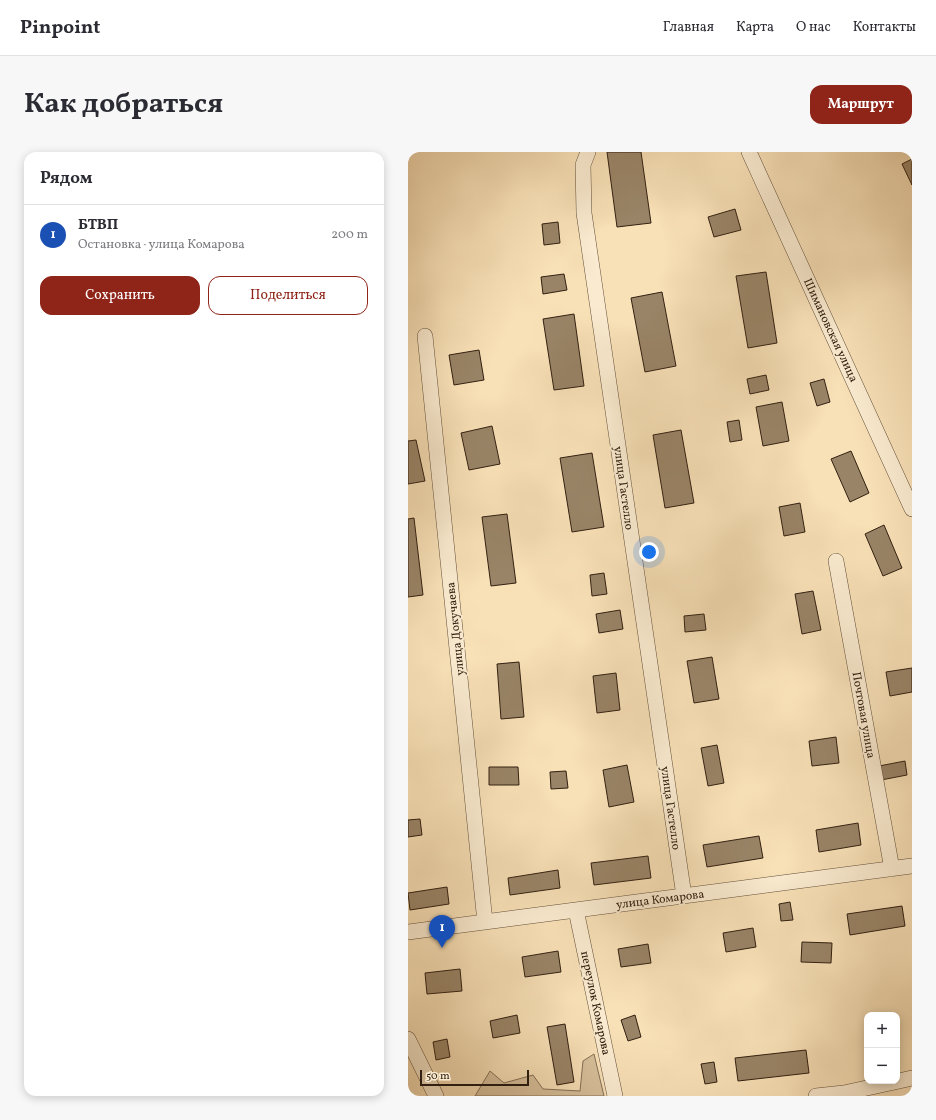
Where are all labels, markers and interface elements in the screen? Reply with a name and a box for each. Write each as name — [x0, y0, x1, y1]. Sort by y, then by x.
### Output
text: Pinpoint — [20, 15, 100, 41]
text: Главная — [663, 18, 714, 37]
text: Карта — [736, 18, 774, 37]
text: О нас — [796, 18, 831, 37]
text: Контакты — [853, 18, 916, 37]
text: Как добраться — [24, 85, 223, 124]
button: Маршрут — [810, 85, 912, 124]
text: Рядом — [40, 167, 93, 190]
text: БТВП — [78, 215, 118, 236]
text: 1 — [50, 226, 56, 244]
text: 200 m — [331, 226, 368, 244]
text: Остановка · улица Комарова — [78, 236, 245, 254]
button: Сохранить — [40, 276, 200, 315]
button: Поделиться — [208, 276, 368, 315]
street label: Шимановская улица — [799, 276, 861, 385]
street label: улица Гастелло — [609, 445, 637, 531]
your location — [639, 542, 659, 562]
street label: улица Докучаева — [443, 581, 469, 676]
street label: Почтовая улица — [848, 671, 879, 760]
street label: улица Гастелло — [656, 765, 684, 851]
street label: улица Комарова — [615, 887, 705, 913]
pin: 1 — [429, 915, 455, 948]
street label: переулок Комарова — [576, 950, 614, 1057]
map controls — [864, 1012, 900, 1084]
button: + — [864, 1012, 900, 1048]
button: − — [864, 1048, 900, 1084]
scale bar — [420, 1068, 529, 1087]
text: 50 m — [426, 1069, 450, 1084]

